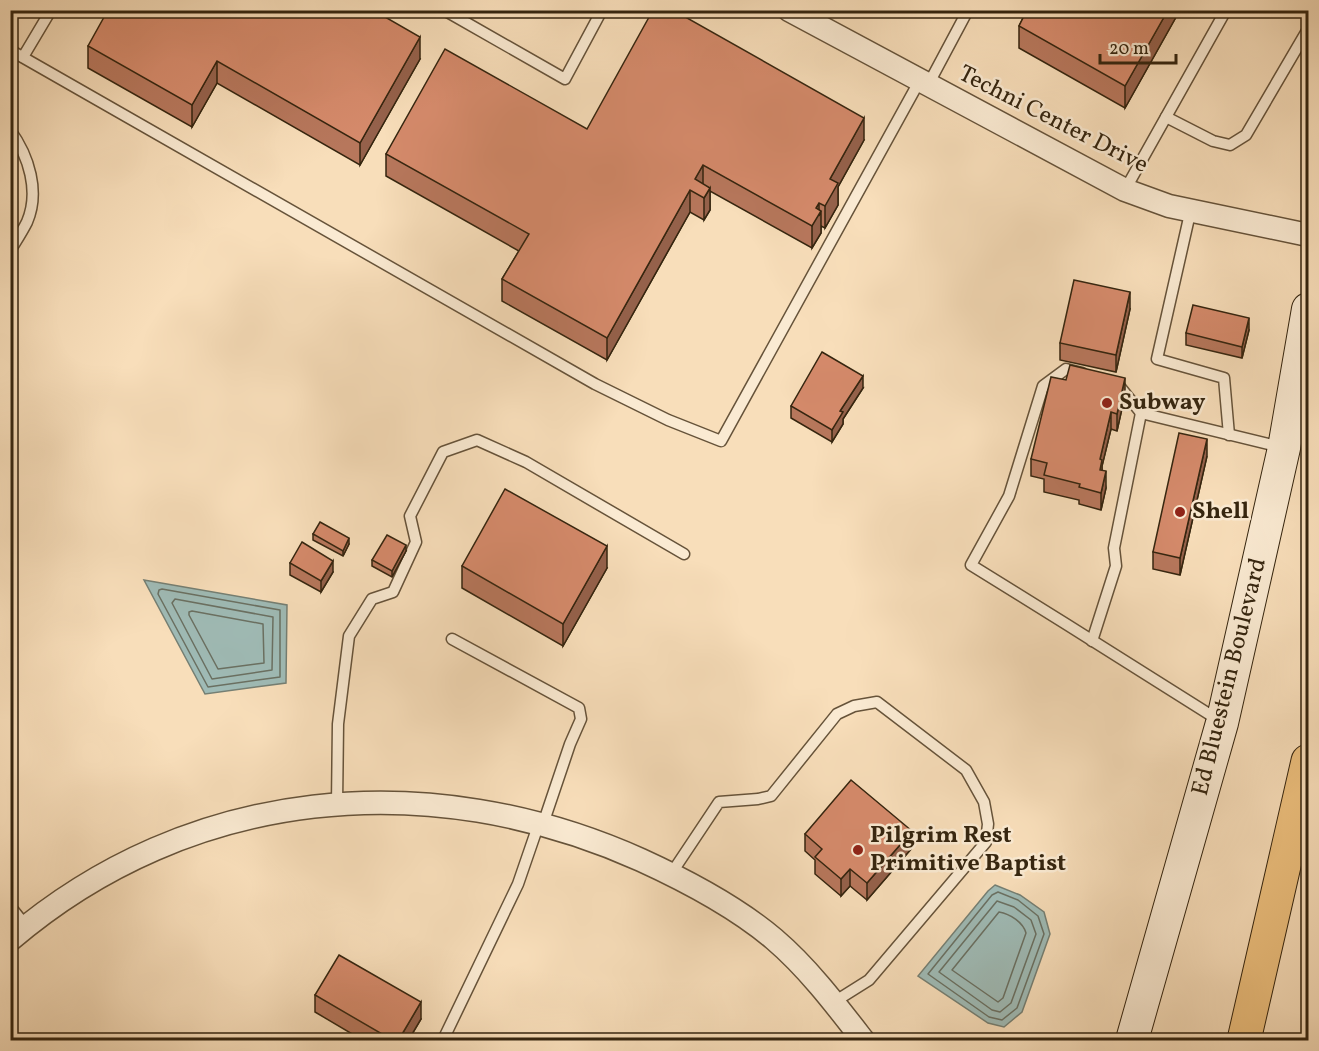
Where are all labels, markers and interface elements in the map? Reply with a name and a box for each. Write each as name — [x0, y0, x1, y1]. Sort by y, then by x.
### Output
scale bar — [1100, 27, 1176, 65]
text: 20 m — [1109, 37, 1149, 62]
street label: Techni Center Drive — [952, 57, 1154, 183]
place label: Subway — [1119, 386, 1206, 420]
marker: Subway — [1100, 396, 1114, 410]
place label: Shell — [1192, 495, 1249, 529]
marker: Shell — [1173, 505, 1187, 519]
street label: Ed Bluestein Boulevard — [1184, 555, 1276, 799]
place label: Pilgrim Rest Primitive Baptist — [870, 819, 1066, 881]
marker: Pilgrim Rest Primitive Baptist — [851, 843, 865, 857]

